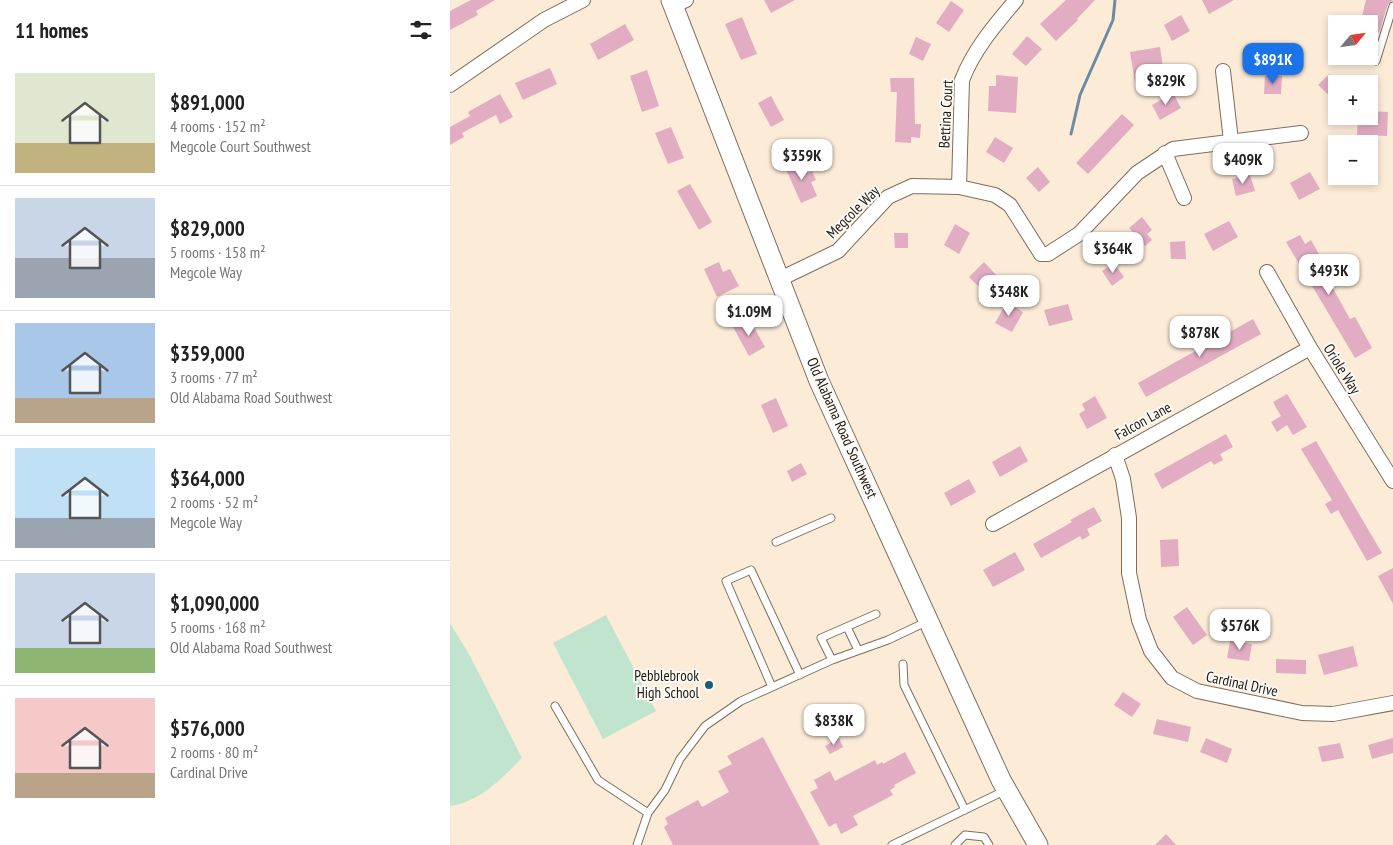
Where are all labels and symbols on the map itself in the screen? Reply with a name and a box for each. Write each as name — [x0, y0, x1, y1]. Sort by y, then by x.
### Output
north arrow — [1328, 15, 1378, 65]
pin: $891K — [1238, 42, 1308, 85]
pin: $829K — [1131, 64, 1201, 106]
street label: Bettina Court — [934, 79, 957, 149]
pin: $359K — [767, 138, 837, 181]
pin: $409K — [1208, 142, 1278, 185]
street label: Megcole Way — [822, 181, 883, 242]
pin: $364K — [1078, 232, 1148, 274]
pin: $493K — [1294, 254, 1364, 296]
pin: $348K — [974, 274, 1044, 317]
pin: $1.09M — [708, 294, 790, 337]
pin: $878K — [1165, 316, 1235, 358]
street label: Oriole Way — [1320, 340, 1365, 398]
street label: Old Alabama Road Southwest — [803, 354, 882, 501]
street label: Falcon Lane — [1111, 397, 1174, 444]
pin: $576K — [1205, 608, 1275, 651]
place label: Pebblebrook High School — [634, 666, 700, 702]
street label: Cardinal Drive — [1204, 667, 1280, 700]
marker: Pebblebrook High School — [703, 679, 715, 691]
pin: $838K — [799, 704, 869, 746]

